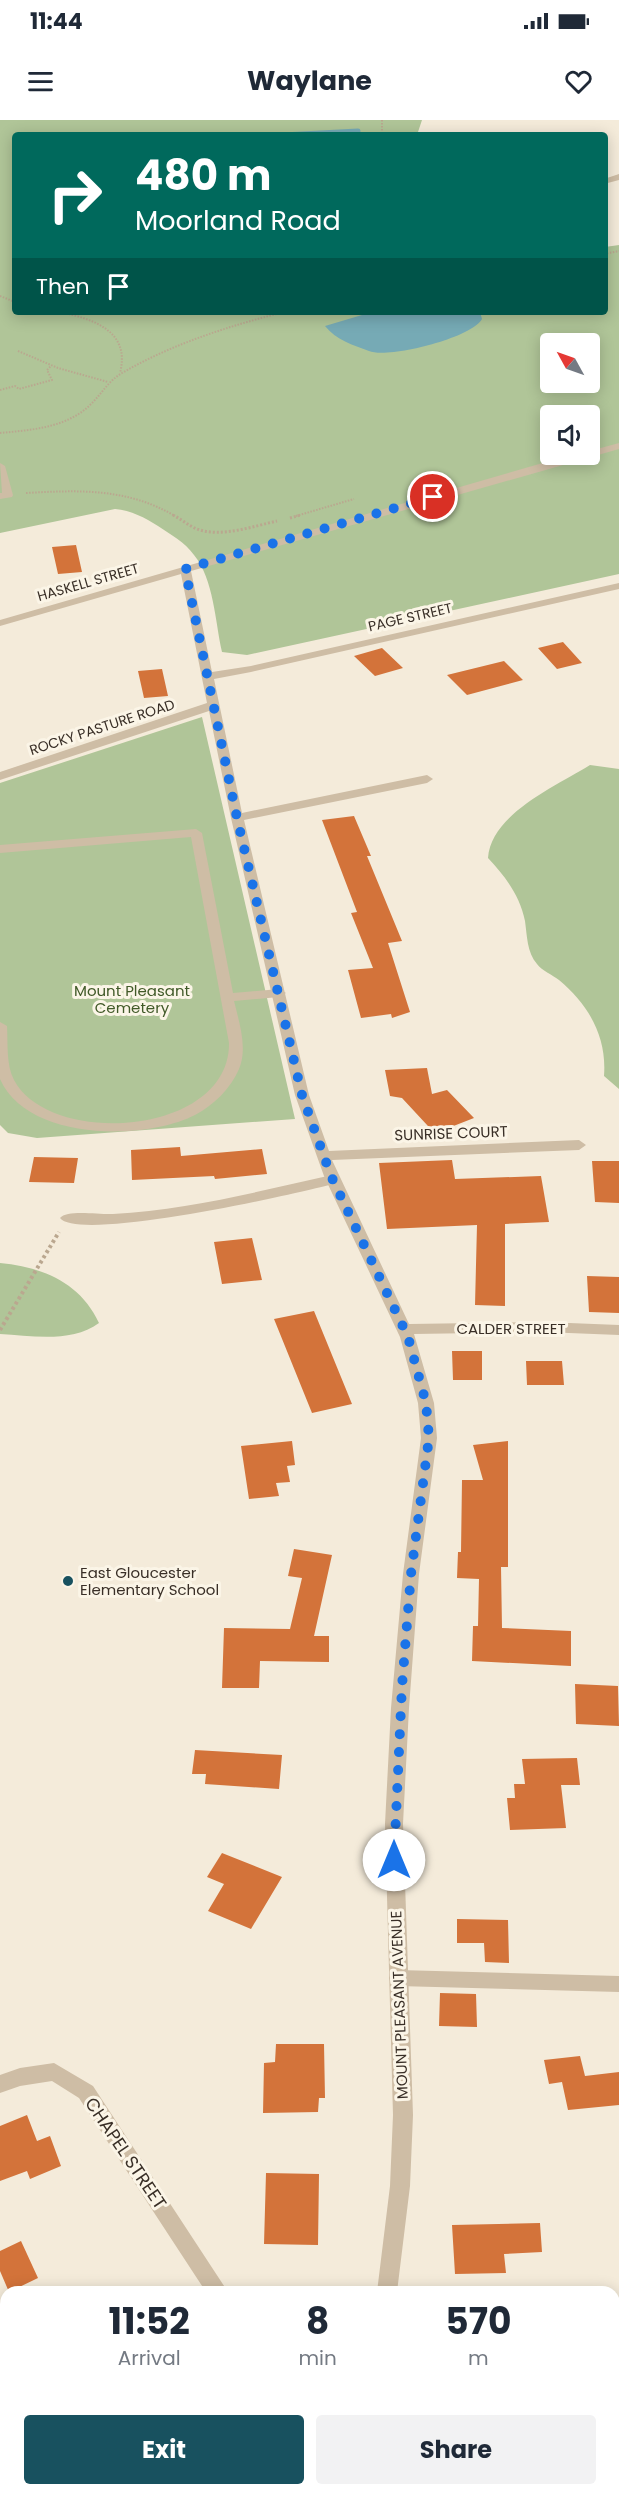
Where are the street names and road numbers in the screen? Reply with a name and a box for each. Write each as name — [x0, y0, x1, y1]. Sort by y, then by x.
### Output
street label: HASKELL STREET — [35, 558, 142, 606]
street label: PAGE STREET — [366, 598, 454, 636]
street label: ROCKY PASTURE ROAD — [27, 694, 177, 760]
street label: SUNRISE COURT — [394, 1121, 508, 1145]
street label: CALDER STREET — [456, 1318, 566, 1339]
street label: MOUNT PLEASANT AVENUE — [385, 1911, 413, 2099]
street label: CHAPEL STREET — [79, 2092, 173, 2214]

